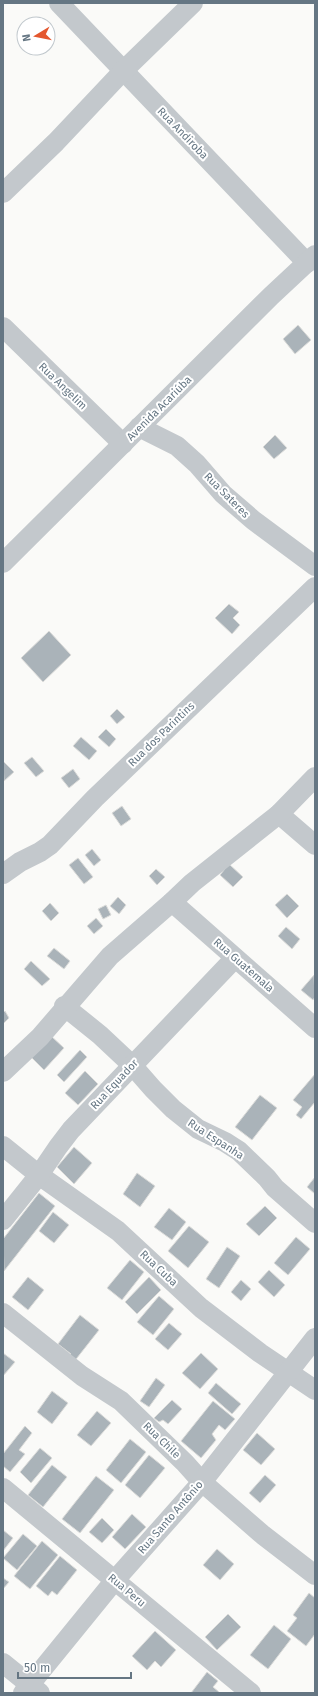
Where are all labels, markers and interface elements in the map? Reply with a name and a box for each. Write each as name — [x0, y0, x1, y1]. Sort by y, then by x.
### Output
north arrow — [16, 16, 56, 56]
text: N — [20, 33, 34, 42]
street label: Rua Andiroba — [155, 105, 211, 162]
street label: Rua Angelim — [36, 360, 89, 413]
street label: Avenida Acariúba — [124, 373, 194, 443]
street label: Rua Sateres — [201, 470, 252, 521]
street label: Rua dos Parintins — [125, 699, 197, 769]
street label: Rua Guatemala — [211, 936, 276, 995]
street label: Rua Equador — [88, 1056, 141, 1112]
street label: Rua Espanha — [185, 1116, 246, 1162]
street label: Rua Cuba — [137, 1248, 180, 1289]
street label: Rua Chile — [140, 1419, 183, 1461]
street label: Rua Santo Antônio — [135, 1478, 206, 1556]
street label: Rua Peru — [105, 1571, 148, 1610]
scale bar — [18, 1654, 131, 1680]
text: 50 m — [24, 1661, 50, 1675]

